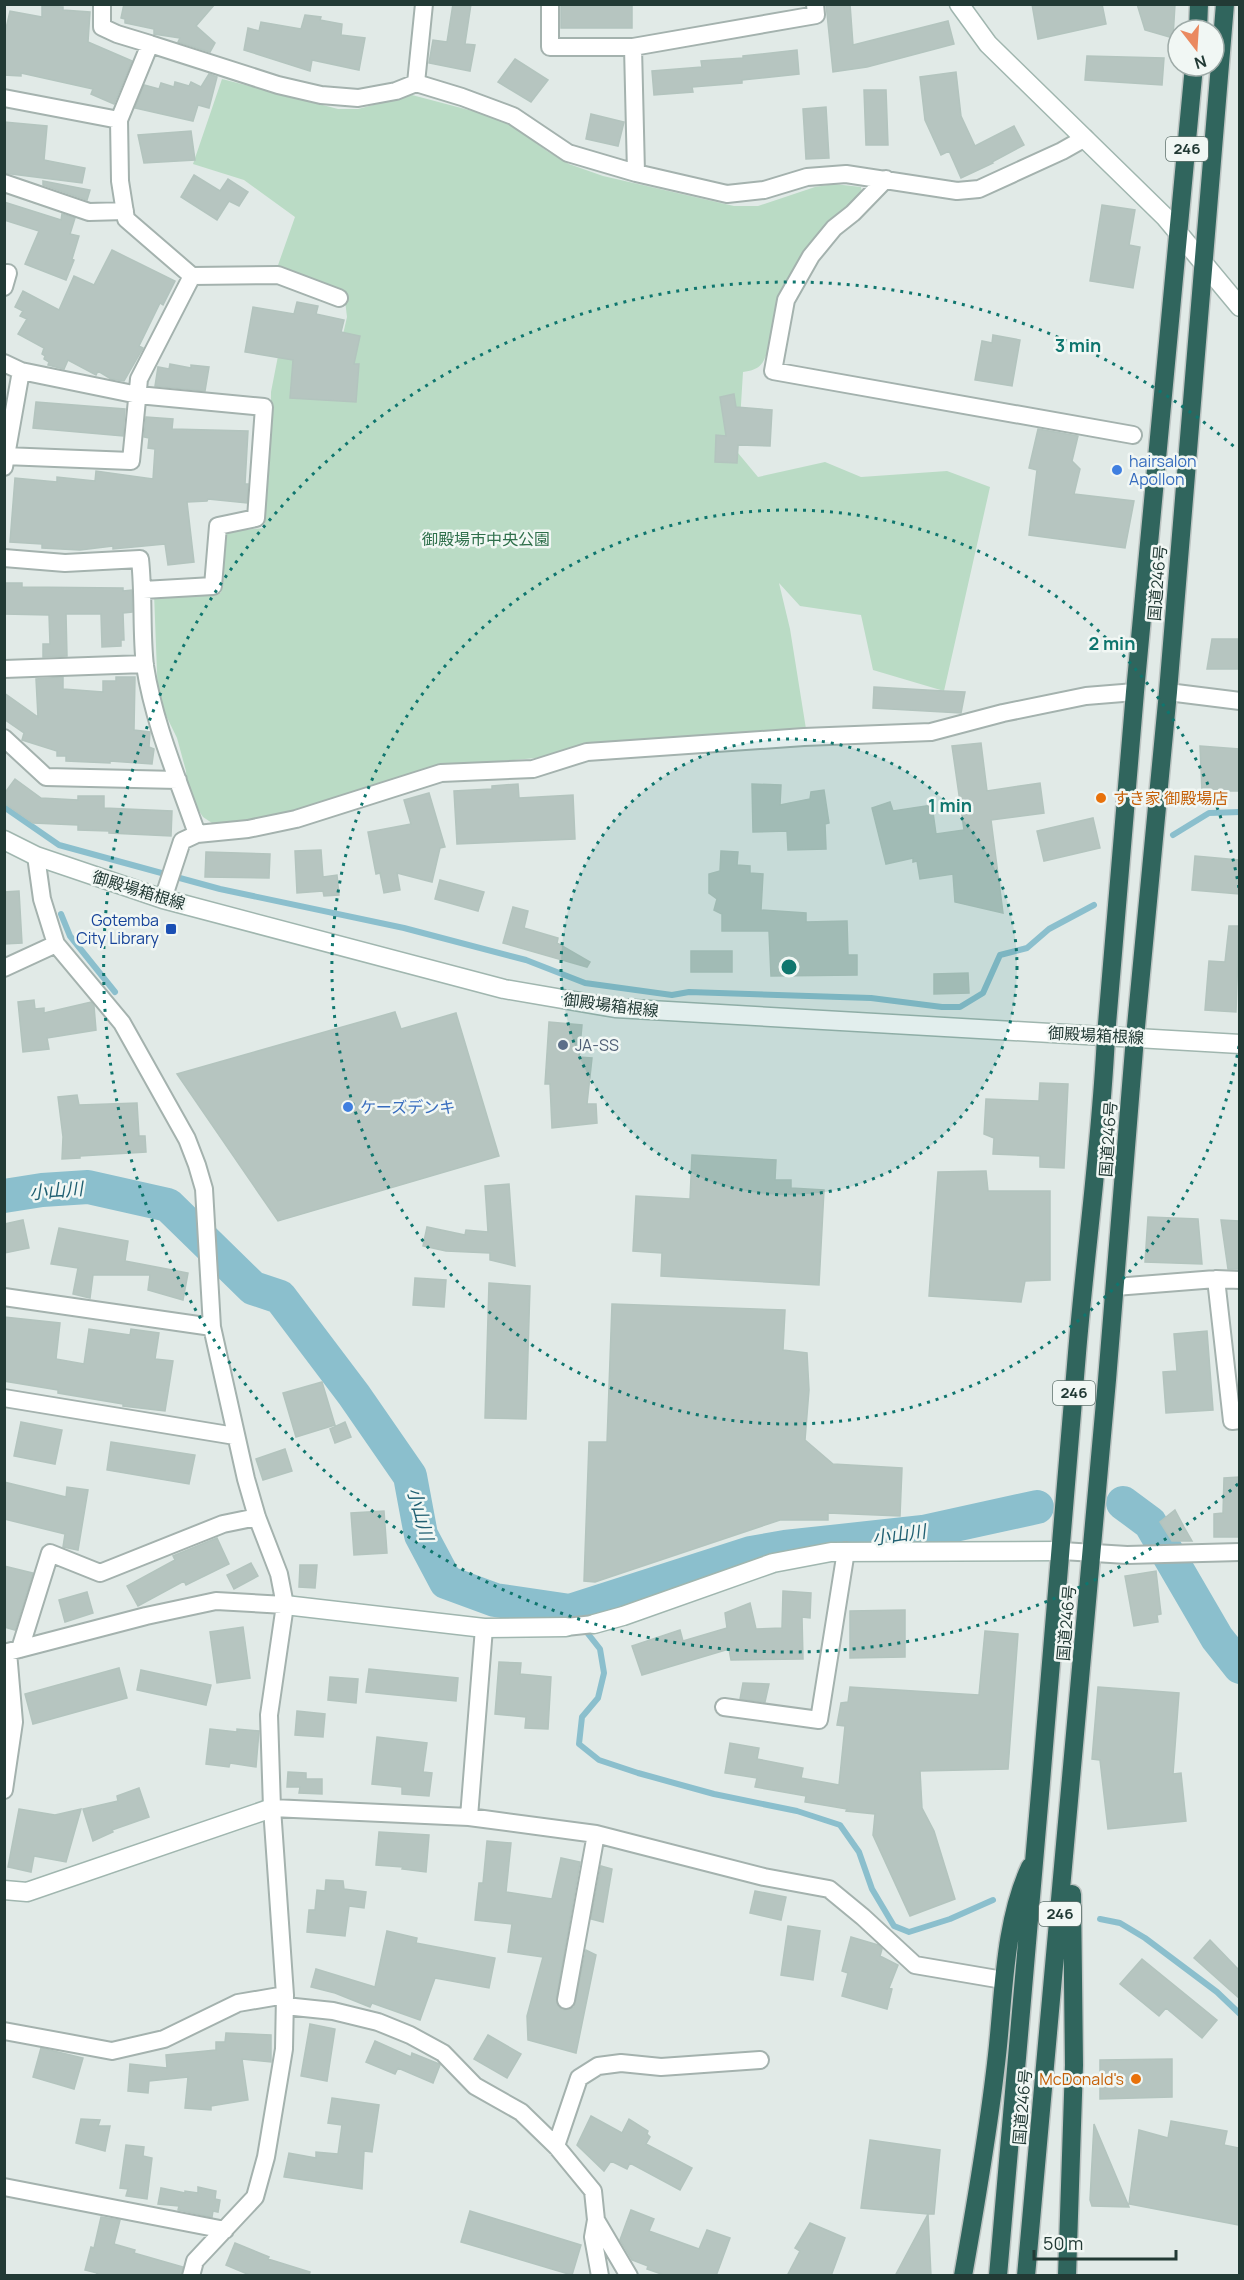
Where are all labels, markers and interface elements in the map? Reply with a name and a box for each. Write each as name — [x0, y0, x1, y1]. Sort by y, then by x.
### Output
north arrow — [1166, 18, 1226, 78]
text: N — [1192, 50, 1209, 75]
road number: 246 — [1166, 137, 1208, 161]
text: 3 min — [1055, 333, 1101, 357]
place label: hairsalon Apollon — [1129, 450, 1197, 490]
marker: hairsalon Apollon — [1110, 463, 1124, 477]
park label: 御殿場市中央公園 — [422, 528, 550, 550]
street label: 国道246号 — [1143, 544, 1171, 622]
text: 2 min — [1089, 631, 1135, 655]
place label: すき家 御殿場店 — [1113, 787, 1228, 809]
marker: すき家 御殿場店 — [1094, 791, 1108, 805]
text: 1 min — [928, 793, 972, 817]
street label: 御殿場箱根線 — [90, 865, 188, 915]
place label: Gotemba City Library — [76, 909, 160, 949]
marker: Gotemba City Library — [164, 922, 178, 936]
centre of rings — [779, 957, 799, 977]
street label: 御殿場箱根線 — [562, 988, 660, 1022]
street label: 御殿場箱根線 — [1047, 1022, 1145, 1048]
place label: JA-SS — [575, 1034, 619, 1056]
marker: JA-SS — [556, 1038, 570, 1052]
place label: ケーズデンキ — [360, 1096, 455, 1118]
marker: ケーズデンキ — [341, 1100, 355, 1114]
street label: 国道246号 — [1094, 1100, 1122, 1178]
water label: 小山川 — [28, 1176, 86, 1204]
road number: 246 — [1053, 1381, 1095, 1405]
water label: 小山川 — [402, 1485, 440, 1545]
water label: 小山川 — [870, 1518, 929, 1550]
street label: 国道246号 — [1052, 1584, 1080, 1662]
road number: 246 — [1039, 1902, 1081, 1926]
street label: 国道246号 — [1008, 2068, 1036, 2146]
place label: McDonald's — [1039, 2068, 1124, 2090]
marker: McDonald's — [1129, 2072, 1143, 2086]
scale bar — [1034, 2223, 1176, 2261]
text: 50 m — [1043, 2231, 1083, 2255]

